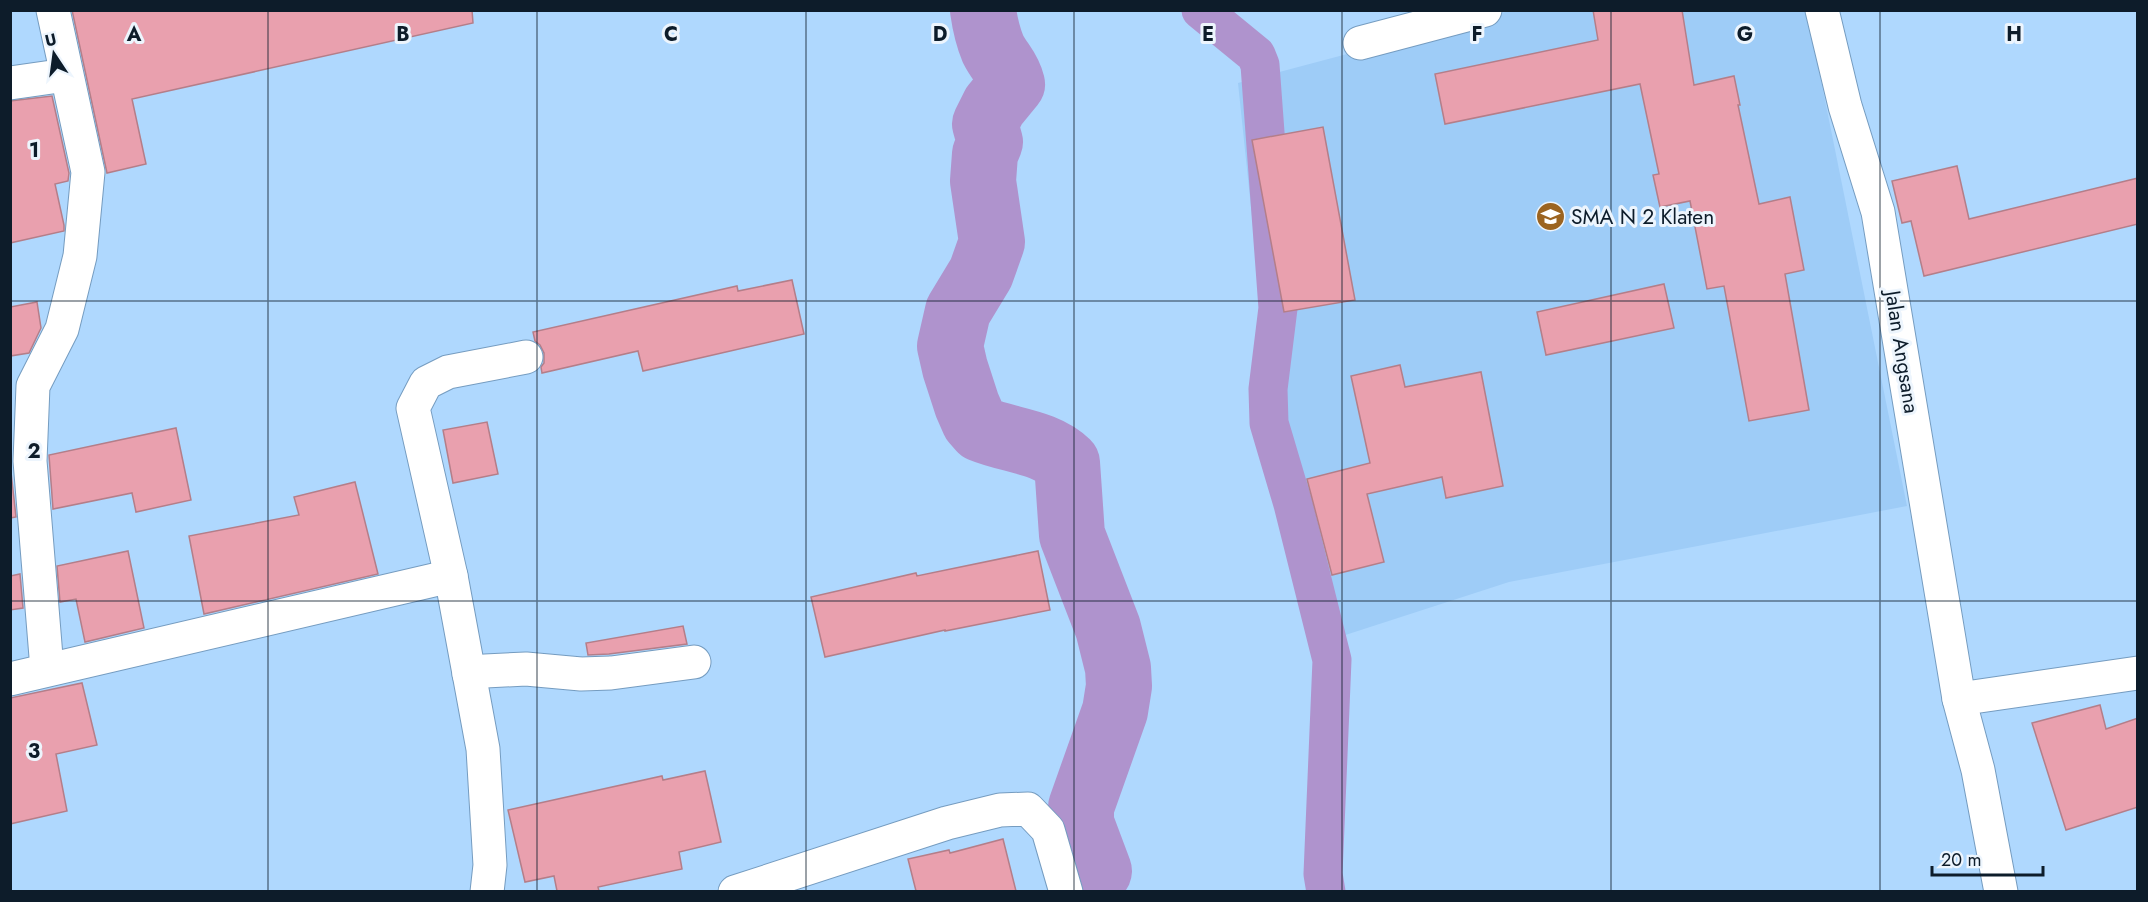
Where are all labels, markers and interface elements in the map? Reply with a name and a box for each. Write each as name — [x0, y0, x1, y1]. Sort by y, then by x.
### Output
text: A — [126, 20, 142, 49]
text: B — [396, 20, 410, 49]
text: C — [664, 20, 678, 49]
text: D — [933, 20, 947, 49]
text: E — [1202, 20, 1214, 49]
text: F — [1471, 20, 1483, 49]
text: G — [1737, 20, 1753, 49]
text: H — [2006, 20, 2022, 49]
north arrow — [24, 24, 84, 84]
text: U — [43, 27, 59, 52]
text: 1 — [29, 136, 39, 165]
school or university icon: SMA N 2 Klaten — [1534, 201, 1566, 233]
place label: SMA N 2 Klaten — [1571, 202, 1714, 232]
street label: Jalan Angsana — [1877, 285, 1927, 416]
text: 2 — [27, 437, 41, 466]
text: 3 — [28, 737, 40, 766]
scale bar — [1932, 839, 2043, 877]
text: 20 m — [1941, 847, 1981, 873]

